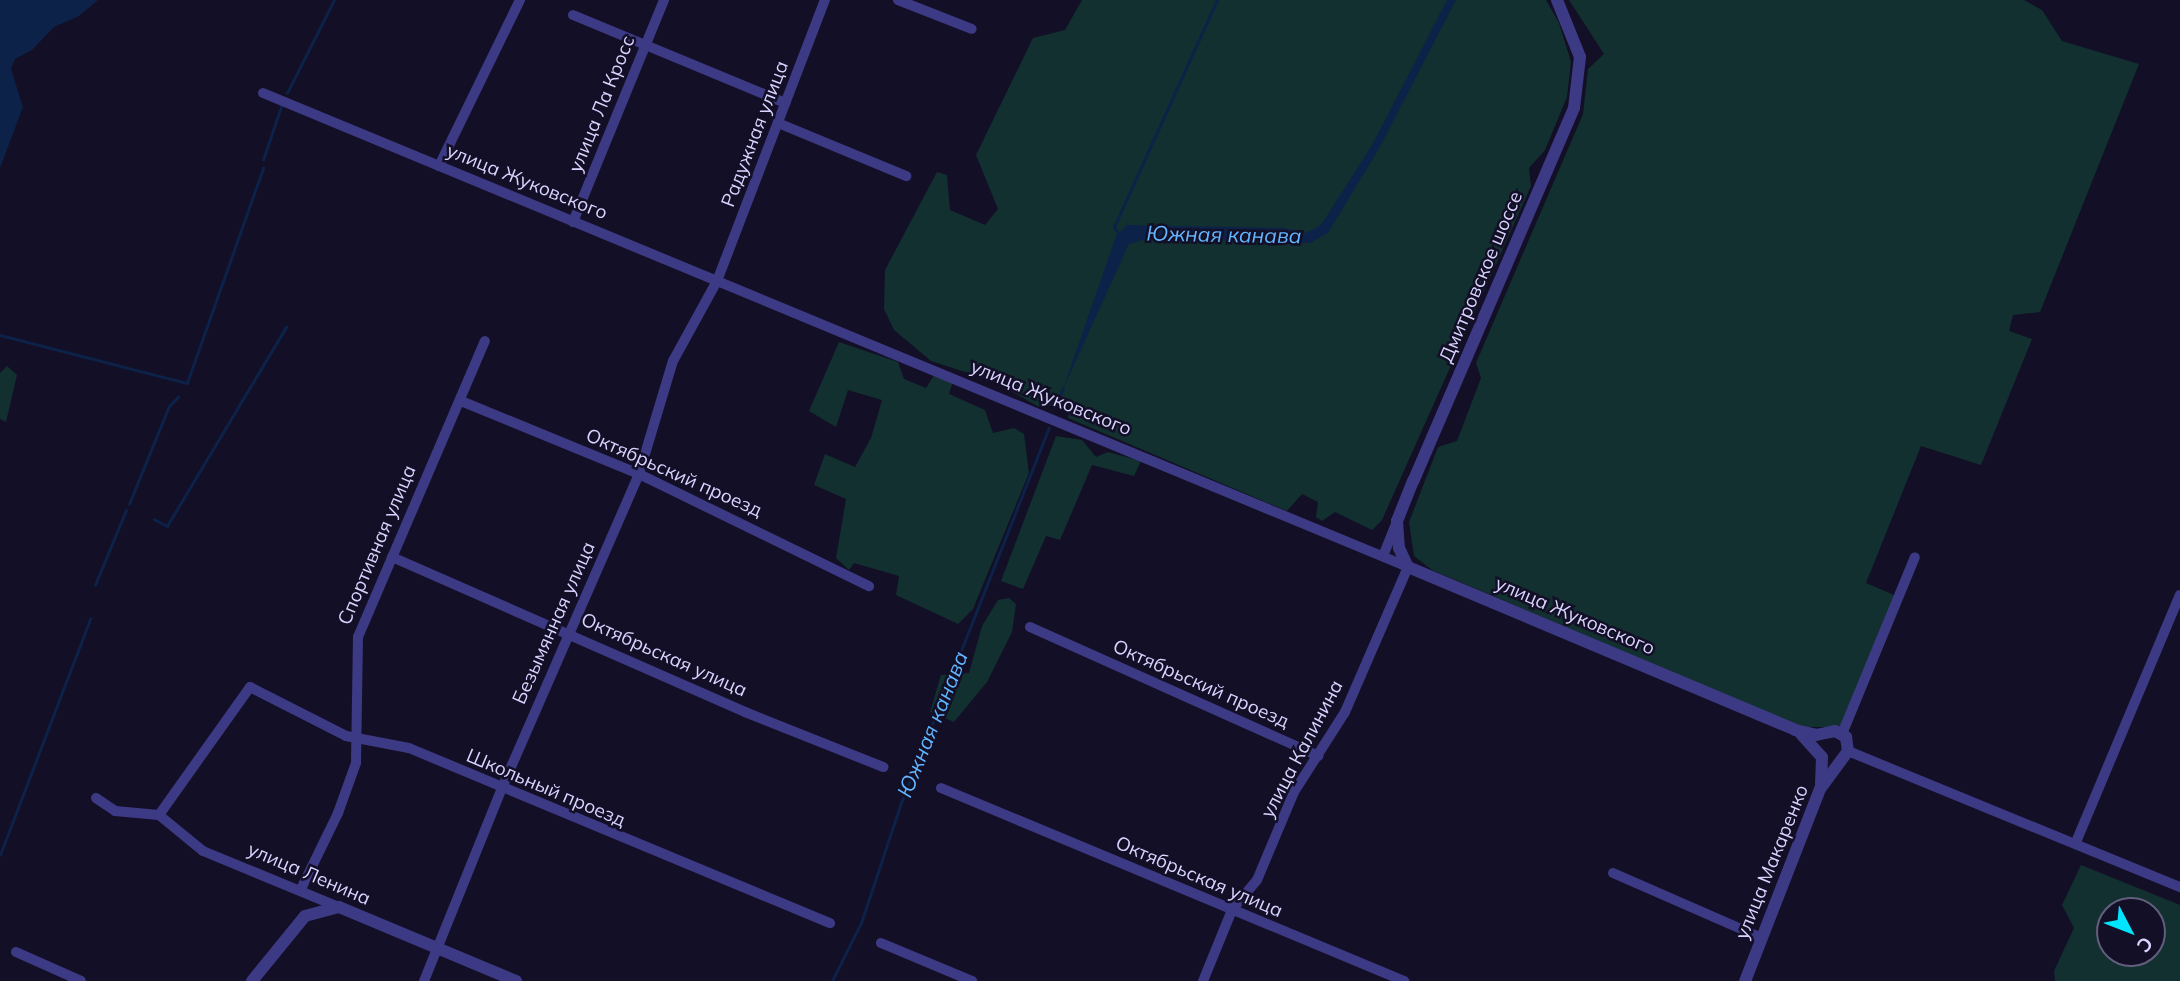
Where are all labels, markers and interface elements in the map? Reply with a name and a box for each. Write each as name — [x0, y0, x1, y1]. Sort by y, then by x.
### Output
street label: улица Ла Кросс — [564, 32, 640, 176]
street label: Радужная улица — [717, 58, 793, 210]
street label: улица Жуковского — [443, 139, 611, 225]
street label: Дмитровское шоссе — [1435, 188, 1527, 366]
water label: Южная канава — [1146, 220, 1302, 248]
street label: улица Жуковского — [967, 355, 1135, 441]
street label: Октябрьский проезд — [582, 424, 766, 522]
street label: Спортивная улица — [333, 462, 421, 628]
street label: Безымянная улица — [508, 538, 600, 708]
street label: улица Жуковского — [1492, 572, 1658, 660]
street label: Октябрьская улица — [578, 608, 750, 702]
street label: Октябрьский проезд — [1109, 635, 1293, 733]
water label: Южная канава — [891, 647, 973, 801]
street label: улица Калинина — [1256, 676, 1348, 822]
street label: Школьный проезд — [463, 744, 629, 832]
street label: улица Макаренко — [1731, 781, 1813, 943]
street label: Октябрьская улица — [1112, 831, 1286, 923]
street label: улица Ленина — [244, 838, 374, 910]
north arrow — [2096, 897, 2166, 967]
text: С — [2132, 932, 2158, 958]

